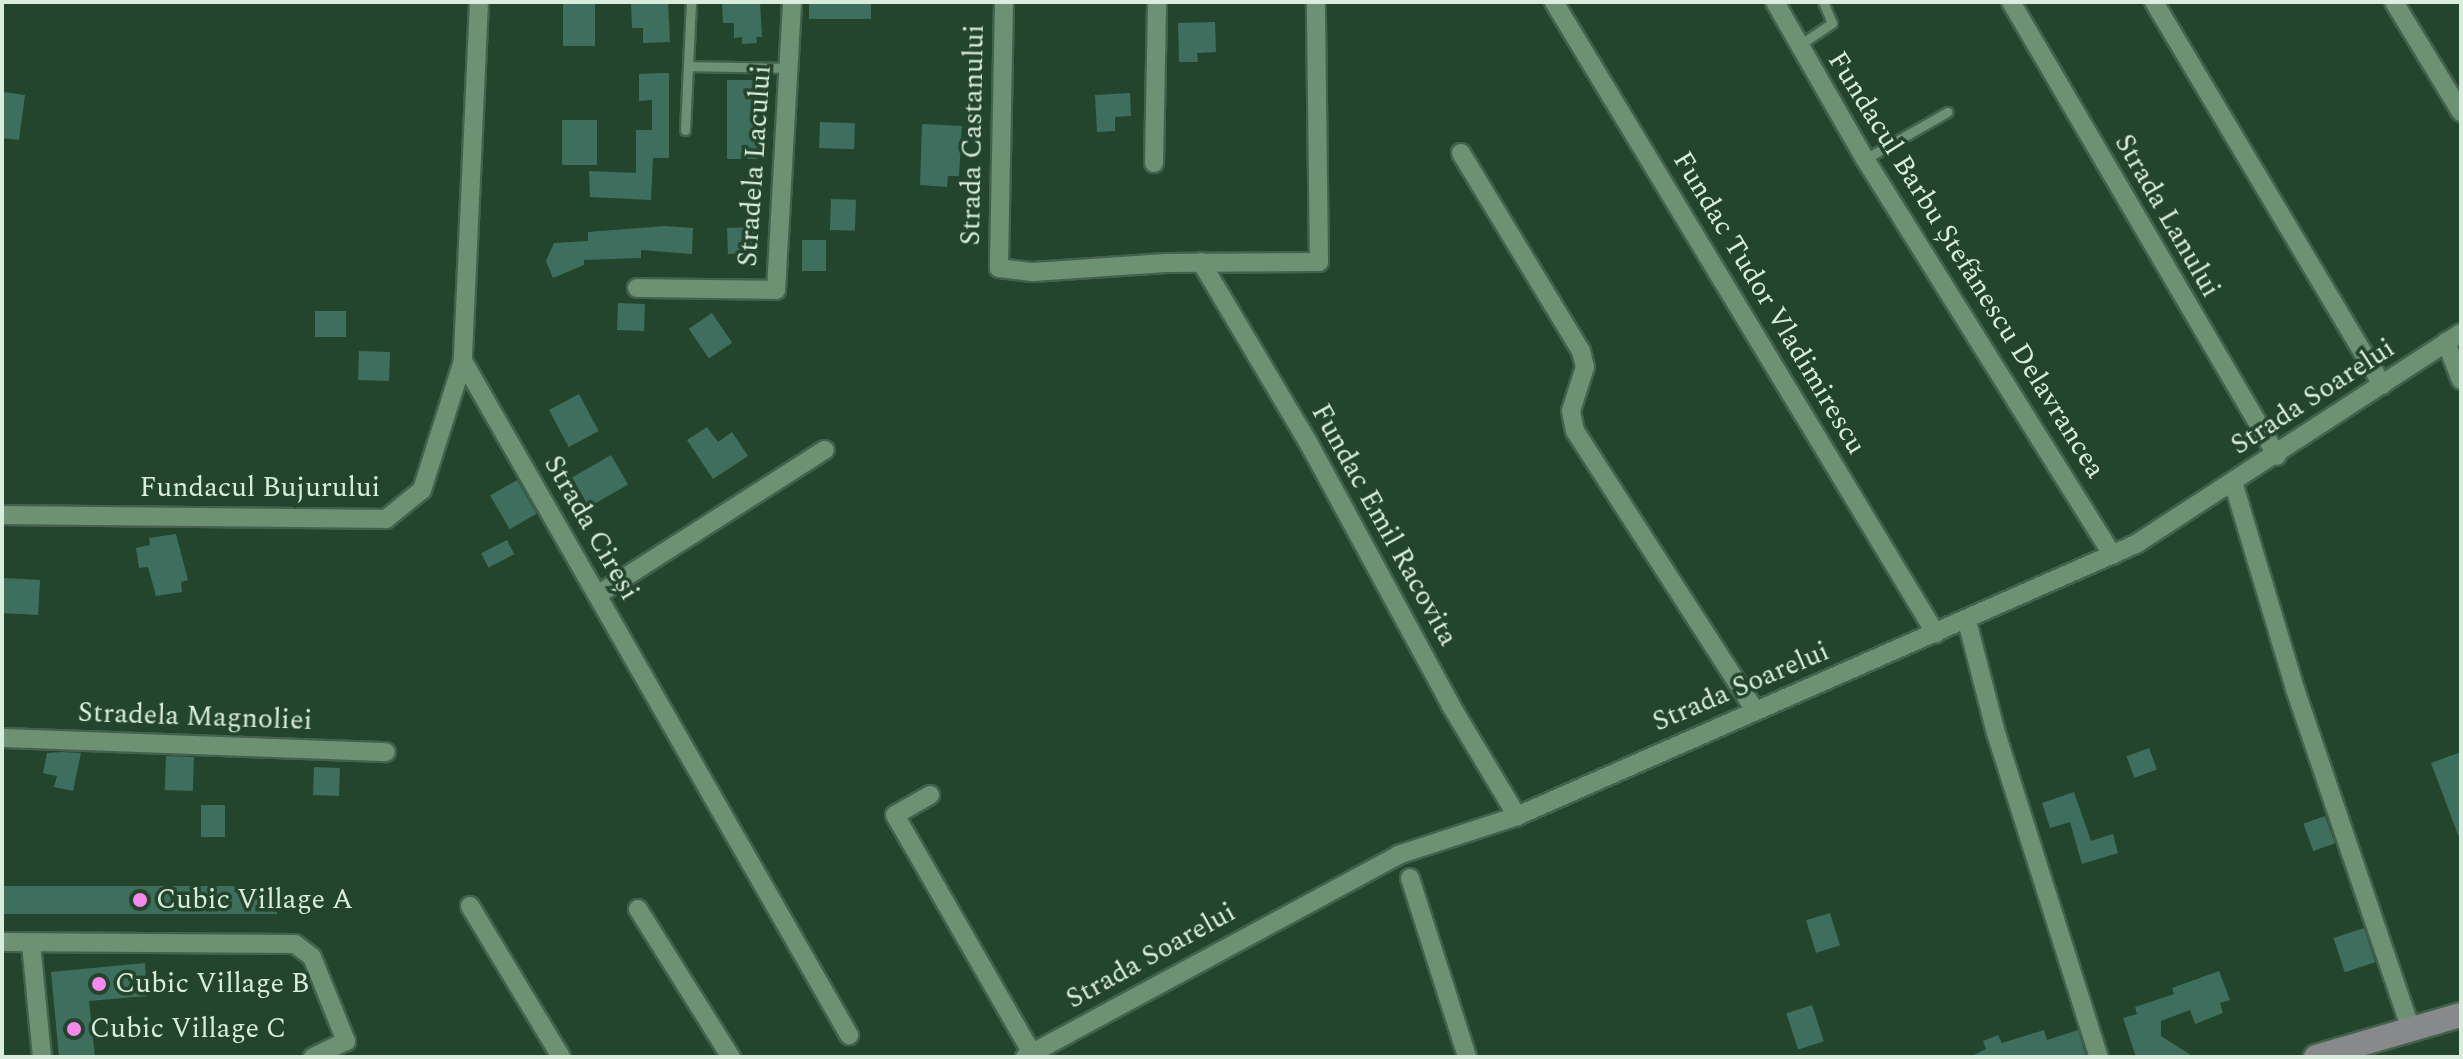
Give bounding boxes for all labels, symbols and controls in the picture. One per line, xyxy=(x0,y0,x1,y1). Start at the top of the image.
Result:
street label: Strada Castanului xyxy=(954,24,992,246)
street label: Fundacul Barbu Ștefănescu Delavrancea xyxy=(1820,45,2112,485)
street label: Stradela Lacului xyxy=(731,64,779,268)
street label: Strada Lanului xyxy=(2107,128,2227,304)
street label: Fundac Tudor Vladimirescu xyxy=(1665,145,1873,461)
street label: Strada Soarelui xyxy=(2225,332,2401,462)
street label: Fundac Emil Racovita xyxy=(1303,398,1465,652)
street label: Strada Cireși xyxy=(536,450,646,606)
street label: Fundacul Bujurului xyxy=(140,471,380,505)
street label: Strada Soarelui xyxy=(1648,635,1834,739)
street label: Stradela Magnoliei xyxy=(77,696,313,738)
place label: Cubic Village A xyxy=(156,883,353,917)
marker: Cubic Village A xyxy=(131,891,149,909)
street label: Strada Soarelui xyxy=(1060,896,1242,1016)
place label: Cubic Village B xyxy=(115,967,309,1001)
marker: Cubic Village B xyxy=(90,975,108,993)
place label: Cubic Village C xyxy=(90,1012,286,1046)
marker: Cubic Village C xyxy=(65,1020,83,1038)

